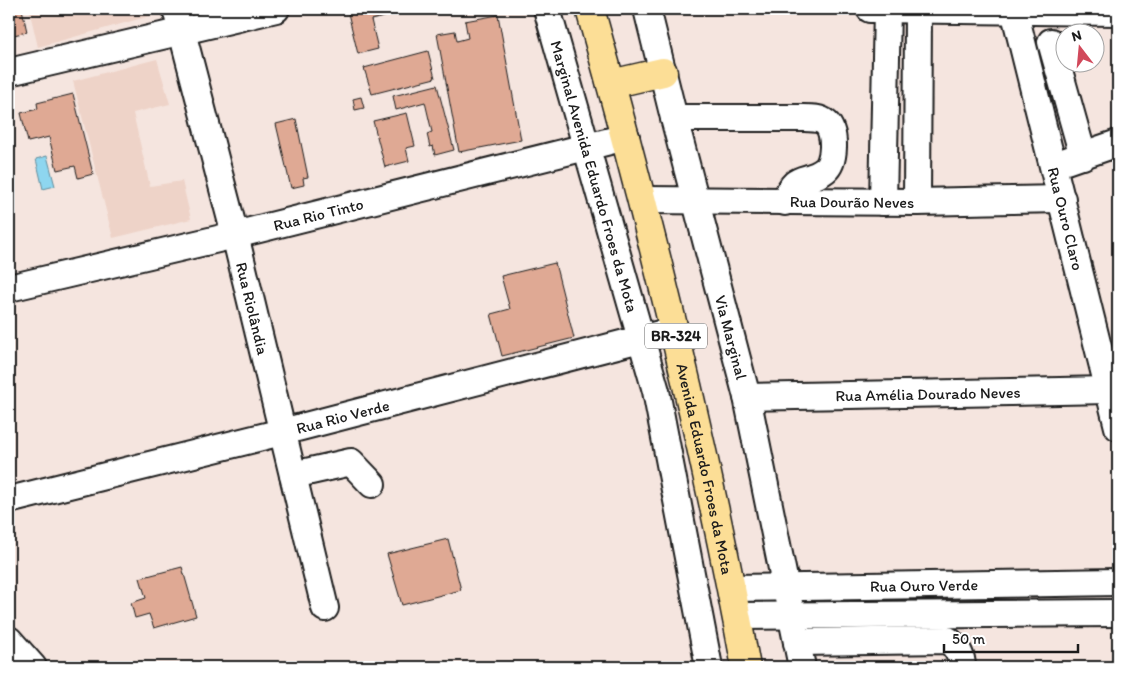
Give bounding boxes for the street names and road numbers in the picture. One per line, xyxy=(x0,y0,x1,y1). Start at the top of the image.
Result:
street label: Marginal Avenida Eduardo Froes da Mota xyxy=(546,38,642,315)
street label: Rua Ouro Claro xyxy=(1044,165,1088,272)
street label: Rua Dourão Neves xyxy=(790,192,914,212)
street label: Rua Rio Tinto xyxy=(271,194,365,235)
street label: Rua Riolândia xyxy=(232,260,273,357)
street label: Via Marginal xyxy=(711,293,751,382)
road number: BR-324 xyxy=(645,324,707,348)
street label: Avenida Eduardo Froes da Mota xyxy=(672,361,737,576)
street label: Rua Amélia Dourado Neves xyxy=(835,383,1021,405)
street label: Rua Rio Verde xyxy=(294,395,392,438)
street label: Rua Ouro Verde xyxy=(870,575,979,596)

